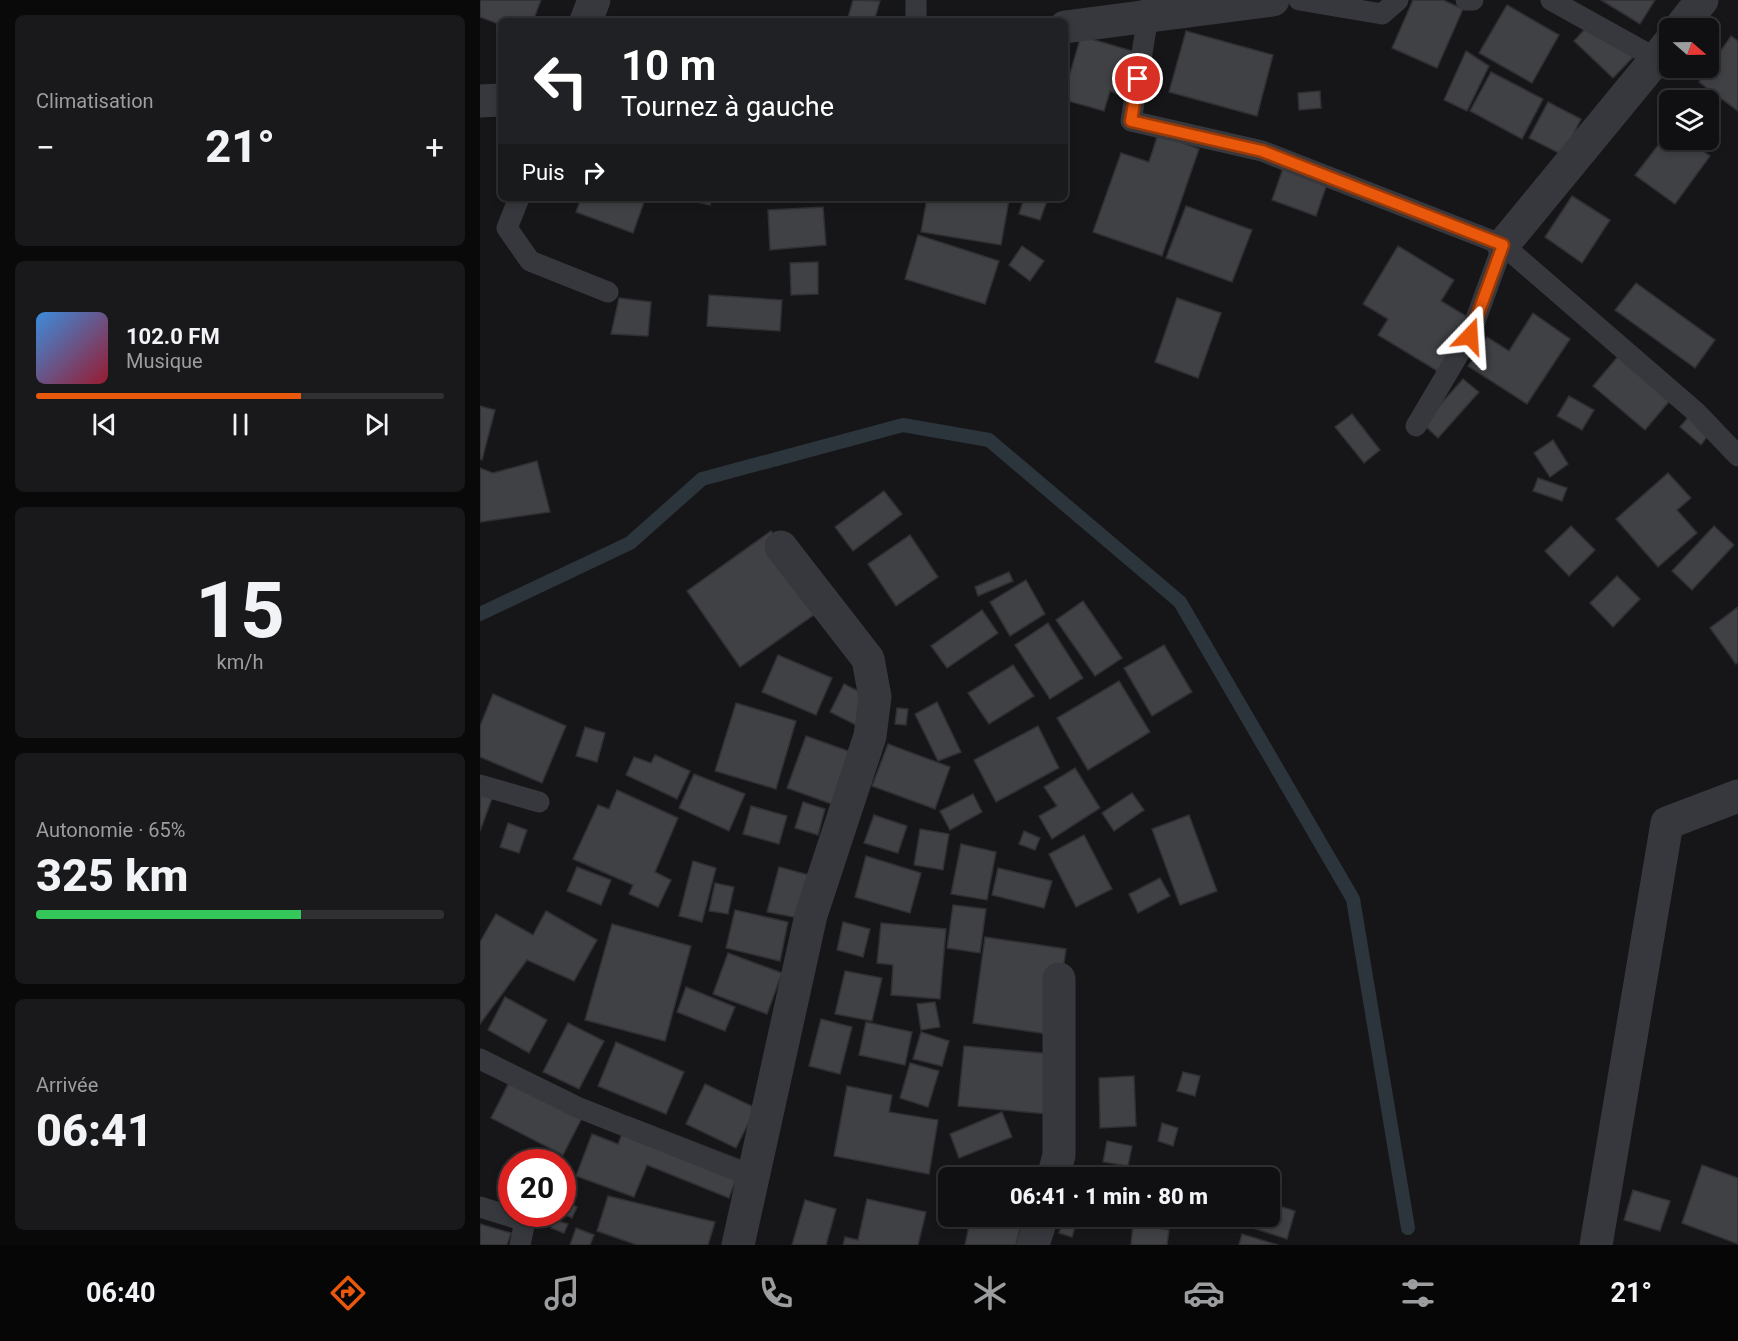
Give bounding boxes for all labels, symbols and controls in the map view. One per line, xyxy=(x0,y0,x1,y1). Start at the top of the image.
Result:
north arrow xyxy=(1659,18,1719,78)
map controls xyxy=(1659,18,1719,150)
text: 10 m xyxy=(621,41,716,90)
icon: left xyxy=(522,42,600,120)
pin xyxy=(1112,53,1163,104)
icon: arrive xyxy=(1121,62,1154,95)
text: Climatisation xyxy=(36,89,154,113)
button: layers xyxy=(1659,90,1719,150)
text: Tournez à gauche xyxy=(621,91,834,123)
text: 21° xyxy=(205,120,275,173)
text: − xyxy=(36,128,55,167)
text: + xyxy=(425,128,444,167)
icon: right xyxy=(577,156,610,189)
text: Puis xyxy=(522,160,565,185)
position arrow xyxy=(1438,304,1502,368)
text: 102.0 FM xyxy=(126,324,220,349)
text: Musique xyxy=(126,349,203,373)
icon: previous xyxy=(88,408,121,441)
icon: pause xyxy=(224,408,257,441)
icon: next xyxy=(360,408,393,441)
text: 15 xyxy=(195,565,285,656)
text: km/h xyxy=(217,650,263,674)
text: Autonomie · 65% xyxy=(36,818,185,842)
text: 325 km xyxy=(36,849,188,902)
text: Arrivée xyxy=(36,1073,98,1097)
text: 06:41 xyxy=(36,1104,153,1157)
speed limit sign: 20 xyxy=(498,1149,576,1227)
text: 06:41 · 1 min · 80 m xyxy=(1010,1184,1208,1209)
icon: directions xyxy=(327,1272,369,1314)
icon: music xyxy=(541,1272,583,1314)
icon: phone xyxy=(755,1272,797,1314)
icon: climate xyxy=(969,1272,1011,1314)
icon: car xyxy=(1183,1272,1225,1314)
icon: filters xyxy=(1397,1272,1439,1314)
text: 06:40 xyxy=(86,1277,156,1309)
text: 21° xyxy=(1611,1277,1652,1309)

